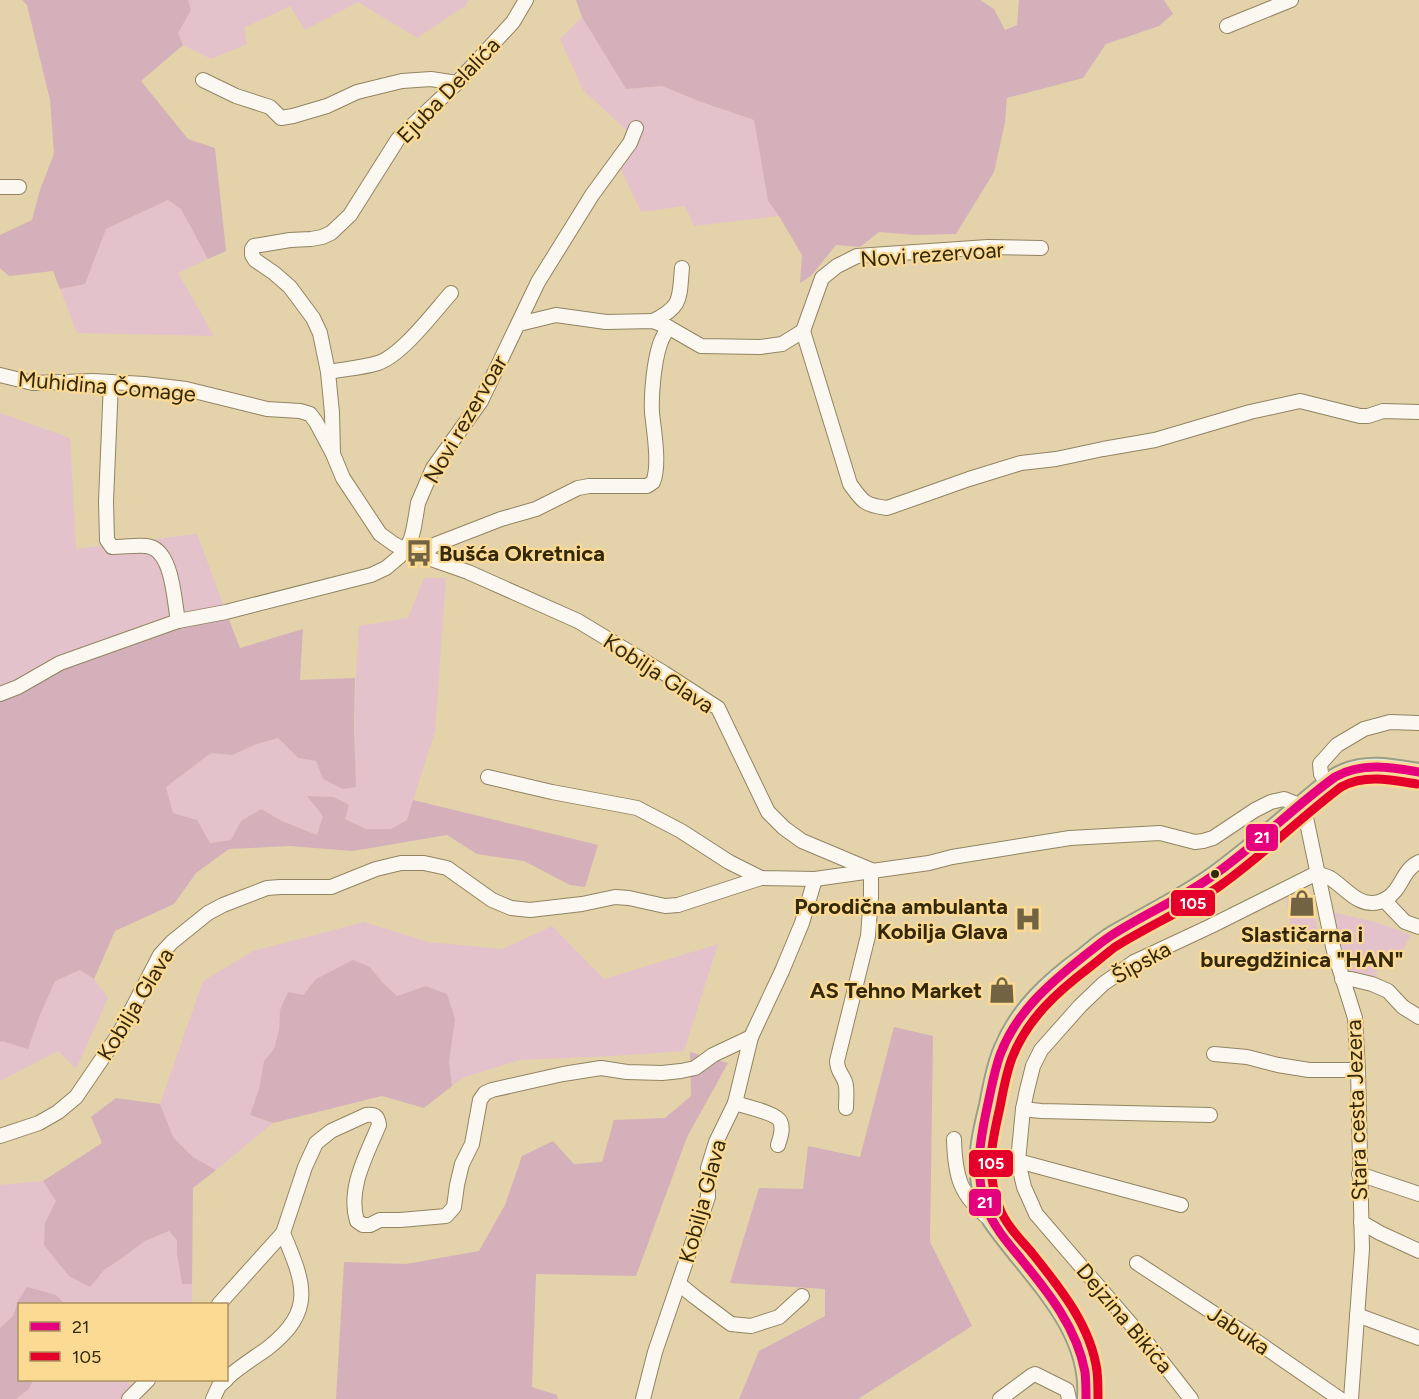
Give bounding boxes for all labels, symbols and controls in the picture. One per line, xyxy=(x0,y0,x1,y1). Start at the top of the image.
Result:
street label: Ejuba Delalića xyxy=(391,32,506,149)
street label: Novi rezervoar xyxy=(859,236,1005,273)
street label: Novi rezervoar xyxy=(418,350,513,488)
street label: Muhidina Čomage xyxy=(17,365,197,408)
bus stop icon: Bušća Okretnica xyxy=(404,538,434,568)
place label: Bušća Okretnica xyxy=(439,540,605,567)
street label: Kobilja Glava xyxy=(598,628,719,719)
line badge: 21 xyxy=(1245,823,1279,852)
text: 21 xyxy=(1254,828,1270,847)
unlabelled marker xyxy=(1209,868,1221,880)
shop icon: Slastičarna i buregdžinica "HAN" xyxy=(1287,888,1317,918)
line badge: 105 xyxy=(1170,889,1216,917)
place label: Porodična ambulanta Kobilja Glava xyxy=(794,893,1008,945)
text: 105 xyxy=(1180,894,1206,913)
hospital icon: Porodična ambulanta Kobilja Glava xyxy=(1013,904,1043,934)
place label: Slastičarna i buregdžinica "HAN" xyxy=(1200,921,1404,973)
street label: Šipska xyxy=(1107,935,1176,990)
street label: Kobilja Glava xyxy=(91,943,180,1065)
shop icon: AS Tehno Market xyxy=(987,975,1017,1005)
place label: AS Tehno Market xyxy=(810,977,982,1004)
street label: Stara cesta Jezera xyxy=(1340,1019,1373,1201)
street label: Kobilja Glava xyxy=(673,1137,732,1266)
line badge: 105 xyxy=(968,1149,1014,1178)
text: 105 xyxy=(978,1154,1004,1173)
line badge: 21 xyxy=(968,1188,1002,1217)
text: 21 xyxy=(977,1193,993,1212)
street label: Dejzina Bikića xyxy=(1071,1258,1178,1379)
street label: Jabuka xyxy=(1202,1300,1275,1361)
legend xyxy=(18,1303,228,1381)
text: 21 xyxy=(72,1316,90,1338)
text: 105 xyxy=(72,1346,101,1368)

